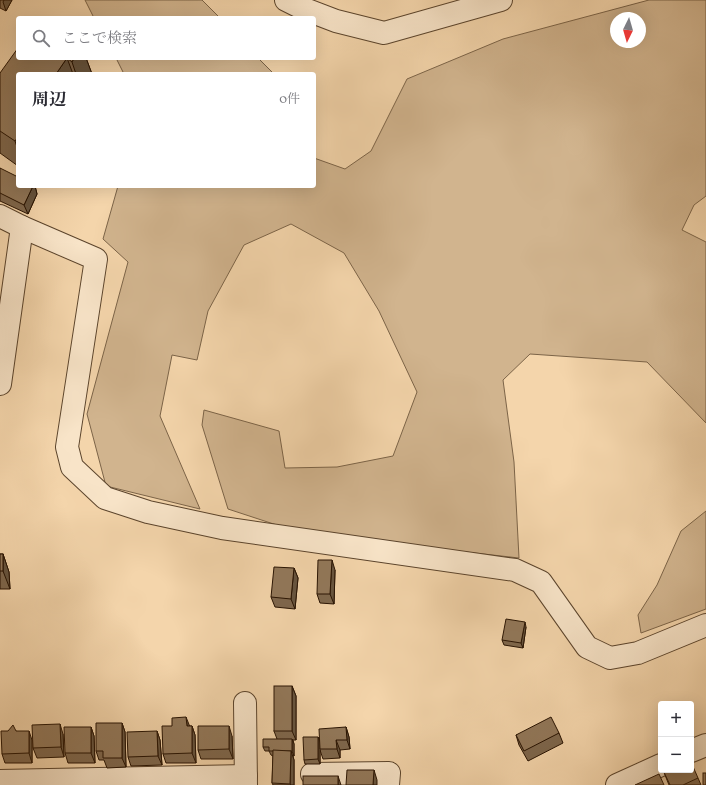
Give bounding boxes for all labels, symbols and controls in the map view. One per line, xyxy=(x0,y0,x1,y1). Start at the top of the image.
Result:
north arrow xyxy=(610,12,646,48)
search box xyxy=(16,16,316,60)
icon: search xyxy=(30,27,52,49)
text: ここで検索 xyxy=(62,29,137,50)
text: 周辺 xyxy=(32,89,66,112)
text: 0件 xyxy=(279,91,300,109)
map controls xyxy=(658,701,694,773)
button: + xyxy=(658,701,694,737)
button: − xyxy=(658,737,694,773)

